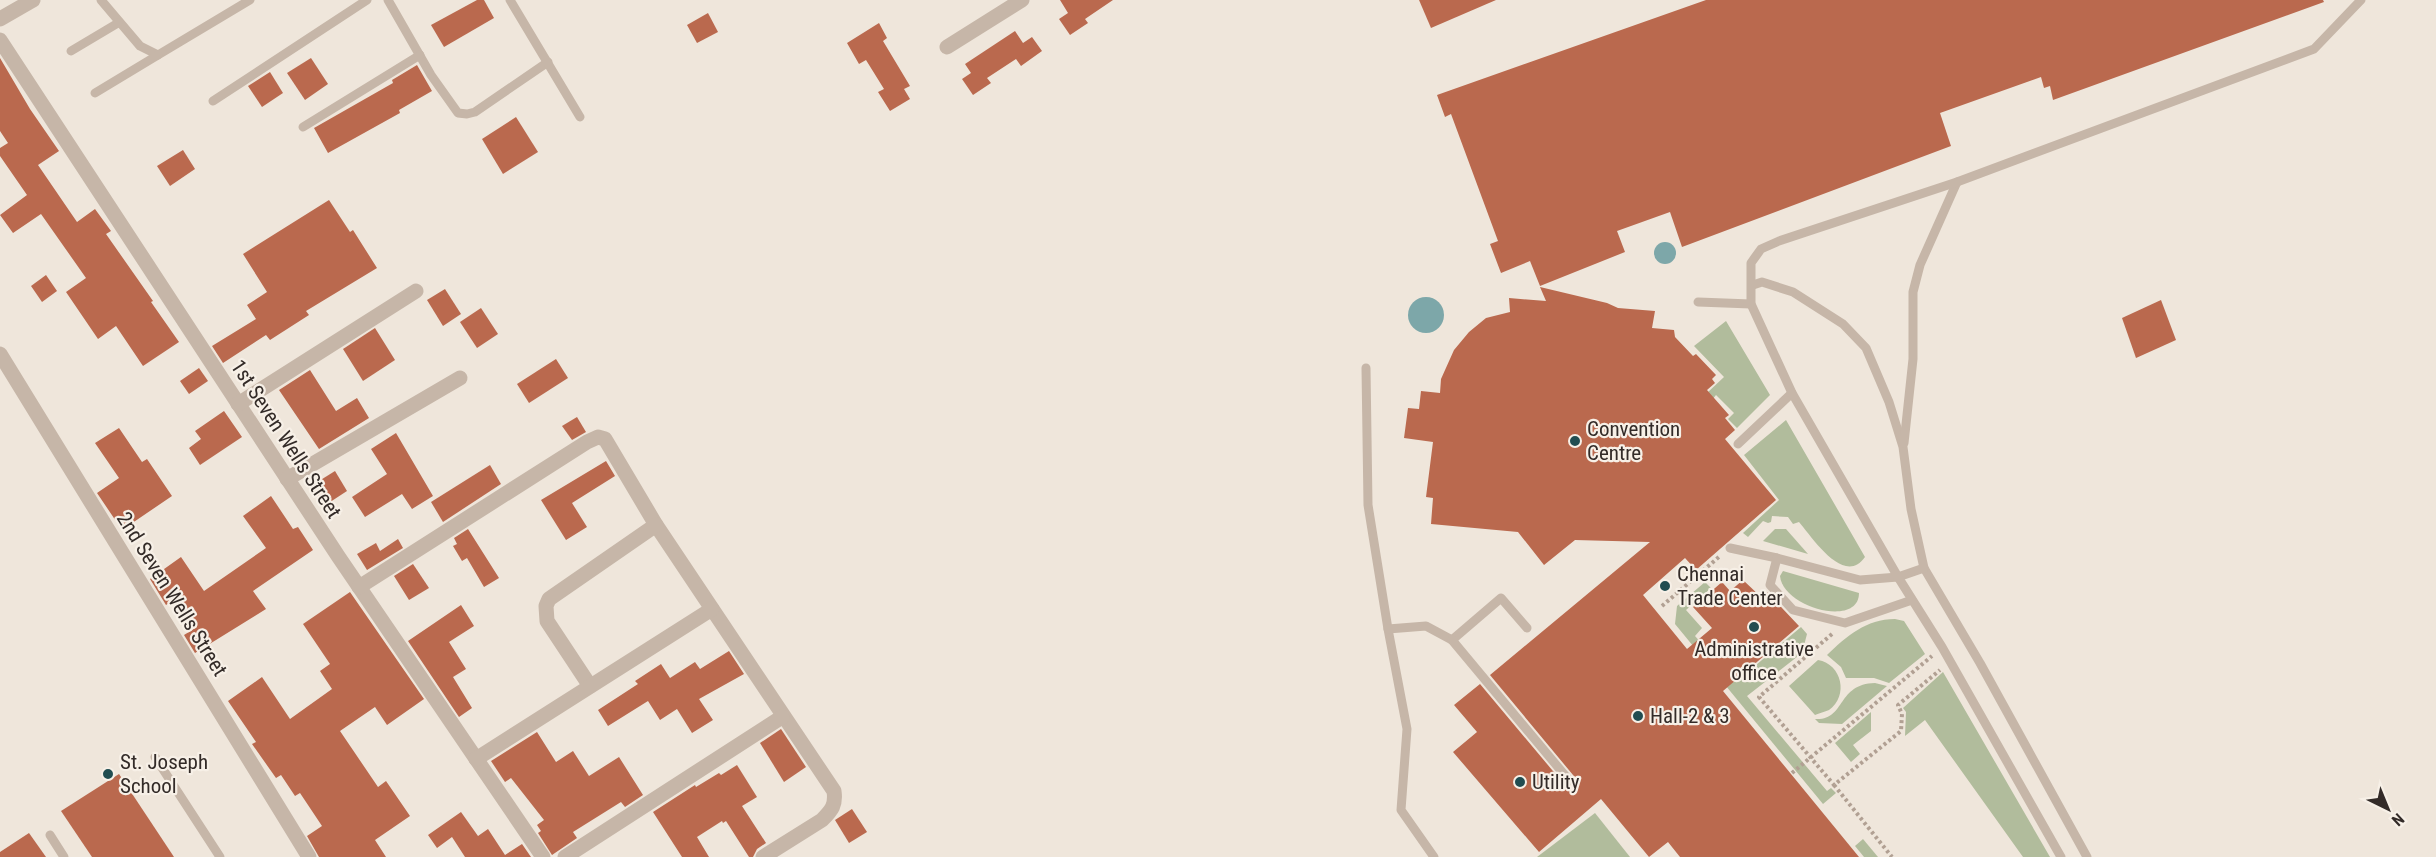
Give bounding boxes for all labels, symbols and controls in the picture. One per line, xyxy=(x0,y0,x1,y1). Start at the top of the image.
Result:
street label: 1st Seven Wells Street xyxy=(226,355,346,523)
place label: Convention Centre xyxy=(1587,417,1680,465)
marker: Convention Centre xyxy=(1568,434,1582,448)
street label: 2nd Seven Wells Street xyxy=(112,508,232,680)
place label: Chennai Trade Center xyxy=(1677,562,1783,610)
marker: Chennai Trade Center xyxy=(1658,579,1672,593)
marker: Administrative office xyxy=(1747,620,1761,634)
place label: Administrative office xyxy=(1694,637,1814,685)
place label: Hall-2 & 3 xyxy=(1650,704,1730,728)
marker: Hall-2 & 3 xyxy=(1631,709,1645,723)
place label: St. Joseph School xyxy=(120,750,208,798)
marker: St. Joseph School xyxy=(101,767,115,781)
place label: Utility xyxy=(1532,770,1580,794)
marker: Utility xyxy=(1513,775,1527,789)
north arrow xyxy=(2358,779,2418,839)
text: N xyxy=(2388,809,2408,830)

